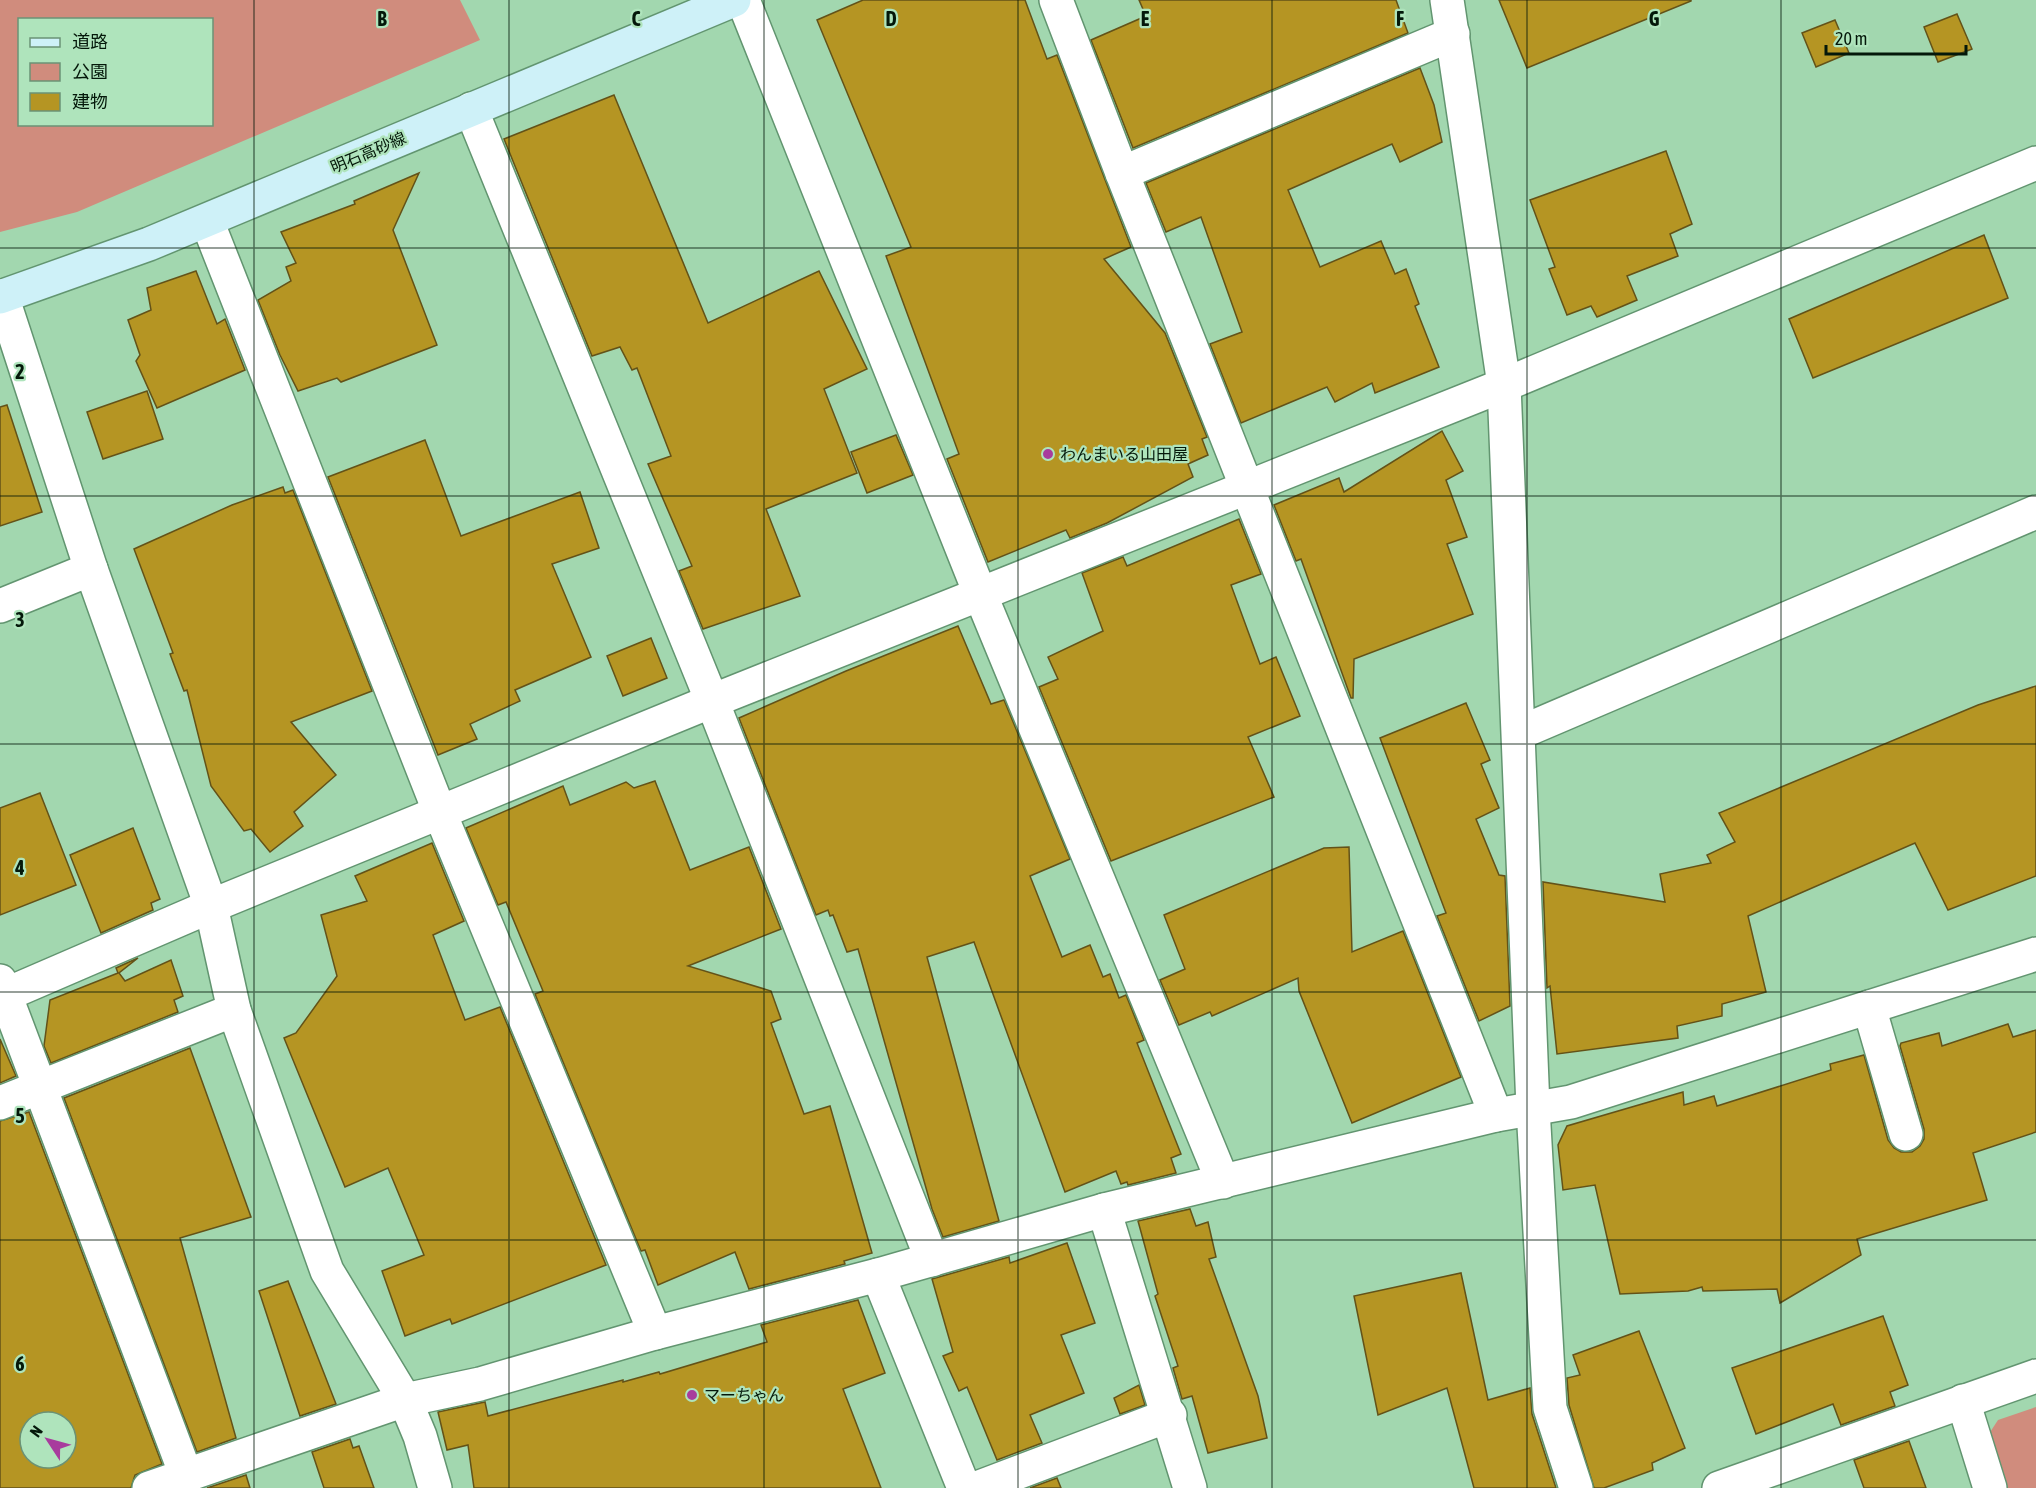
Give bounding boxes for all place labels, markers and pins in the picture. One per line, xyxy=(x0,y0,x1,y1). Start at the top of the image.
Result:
place label: わんまいる山田屋 xyxy=(1060,445,1188,463)
marker: わんまいる山田屋 xyxy=(1041,447,1055,461)
place label: マーちゃん xyxy=(704,1386,784,1404)
marker: マーちゃん xyxy=(685,1388,699,1402)

